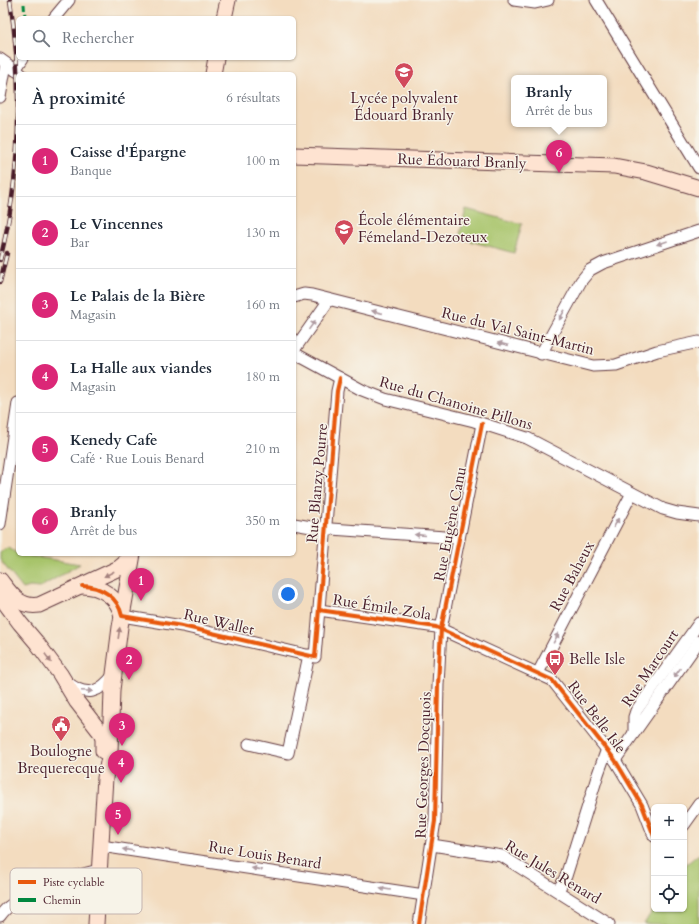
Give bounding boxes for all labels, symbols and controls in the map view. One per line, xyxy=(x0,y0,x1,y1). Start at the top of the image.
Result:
search box xyxy=(16,16,296,60)
icon: search xyxy=(30,27,52,49)
text: Rechercher xyxy=(62,28,134,48)
school or university icon: Lycée polyvalent Édouard Branly xyxy=(393,61,415,89)
popup xyxy=(511,75,607,127)
text: Branly xyxy=(525,82,572,102)
text: À proximité xyxy=(32,87,126,110)
place label: Lycée polyvalent Édouard Branly xyxy=(350,88,458,125)
text: 6 résultats xyxy=(226,89,280,107)
text: Arrêt de bus xyxy=(525,102,593,120)
pin: 6 xyxy=(546,140,572,173)
text: Caisse d'Épargne xyxy=(70,142,186,162)
street label: Rue Édouard Branly xyxy=(397,149,527,173)
text: 1 xyxy=(42,152,48,170)
text: 100 m xyxy=(246,152,280,170)
text: Banque xyxy=(70,162,112,180)
place label: École élémentaire Fémeland-Dezoteux xyxy=(358,210,488,247)
text: Le Vincennes xyxy=(70,214,163,234)
school or university icon: École élémentaire Fémeland-Dezoteux xyxy=(333,218,355,246)
text: 2 xyxy=(42,224,48,242)
text: 130 m xyxy=(246,224,280,242)
text: Bar xyxy=(70,234,89,252)
one-way arrow xyxy=(656,240,668,246)
text: Le Palais de la Bière xyxy=(70,286,205,306)
text: 3 xyxy=(42,296,48,314)
text: 160 m xyxy=(246,296,280,314)
street label: Rue du Val Saint-Martin xyxy=(440,302,597,360)
text: Magasin xyxy=(70,306,116,324)
one-way arrow xyxy=(371,308,383,314)
one-way arrow xyxy=(559,309,566,321)
one-way arrow xyxy=(308,319,316,330)
one-way arrow xyxy=(497,341,509,347)
text: La Halle aux viandes xyxy=(70,358,212,378)
text: 4 xyxy=(42,368,48,386)
text: 180 m xyxy=(246,368,280,386)
street label: Rue du Chanoine Pillons xyxy=(377,372,535,434)
text: Magasin xyxy=(70,378,116,396)
street label: Rue Blanzy Pourre xyxy=(302,422,332,544)
text: Kenedy Cafe xyxy=(70,430,157,450)
text: 5 xyxy=(42,440,48,458)
text: 210 m xyxy=(246,440,280,458)
text: Café · Rue Louis Benard xyxy=(70,450,204,468)
street label: Rue Eugène Canu xyxy=(429,465,471,583)
text: Branly xyxy=(70,502,117,522)
text: 6 xyxy=(42,512,48,530)
text: 350 m xyxy=(246,512,280,530)
one-way arrow xyxy=(613,517,620,529)
text: Arrêt de bus xyxy=(70,522,137,540)
one-way arrow xyxy=(414,532,426,539)
street label: Rue Baheux xyxy=(545,537,599,615)
pin: 1 xyxy=(128,568,154,601)
one-way arrow xyxy=(103,570,115,577)
your location xyxy=(278,584,298,604)
street label: Rue Émile Zola xyxy=(331,589,433,625)
street label: Rue Wallet xyxy=(182,604,256,640)
street label: Rue Marcourt xyxy=(617,625,683,710)
one-way arrow xyxy=(116,627,122,639)
one-way arrow xyxy=(553,632,559,644)
pin: 2 xyxy=(116,647,142,680)
bus stop icon: Belle Isle xyxy=(544,648,566,676)
place label: Belle Isle xyxy=(569,649,625,669)
one-way arrow xyxy=(44,653,53,664)
one-way arrow xyxy=(673,667,681,678)
street label: Rue Belle Isle xyxy=(563,677,631,757)
one-way arrow xyxy=(81,687,93,694)
street label: Rue Georges Docquois xyxy=(410,691,436,839)
pin: 3 xyxy=(109,713,135,746)
public building icon: Boulogne Brequerecque xyxy=(50,714,72,742)
place label: Boulogne Brequerecque xyxy=(17,741,105,778)
pin: 4 xyxy=(108,750,134,783)
pin: 5 xyxy=(105,802,131,835)
map controls xyxy=(651,804,687,912)
button: + xyxy=(651,804,687,840)
street label: Rue Louis Benard xyxy=(207,836,323,874)
street label: Rue Jules Renard xyxy=(502,836,604,908)
button: − xyxy=(651,840,687,876)
one-way arrow xyxy=(122,847,134,853)
one-way arrow xyxy=(251,866,263,872)
legend xyxy=(10,868,142,914)
text: Piste cyclable xyxy=(43,875,105,890)
button: locate xyxy=(651,876,687,912)
one-way arrow xyxy=(379,886,391,892)
text: Chemin xyxy=(43,893,82,908)

